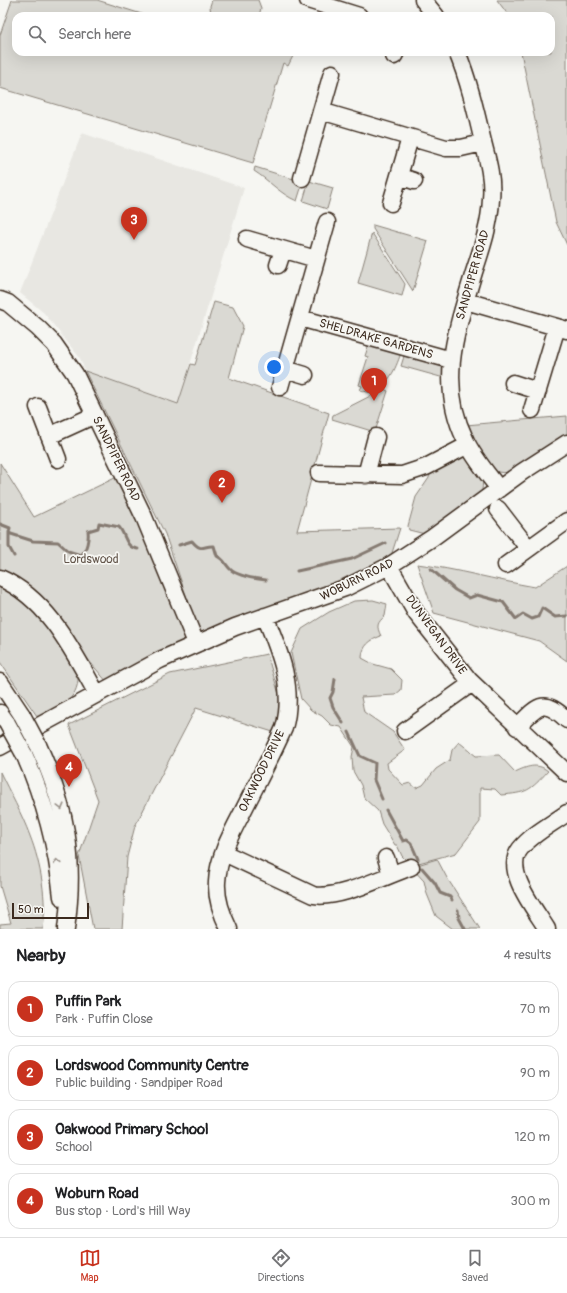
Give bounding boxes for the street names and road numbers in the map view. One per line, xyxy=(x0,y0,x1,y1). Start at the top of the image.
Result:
street label: SANDPIPER ROAD xyxy=(453,228,493,322)
street label: SHELDRAKE GARDENS xyxy=(317,316,435,362)
street label: SANDPIPER ROAD xyxy=(89,414,143,504)
street label: WOBURN ROAD xyxy=(318,555,397,604)
street label: DUNVEGAN DRIVE xyxy=(402,592,470,678)
street label: OAKWOOD DRIVE xyxy=(236,727,288,815)

